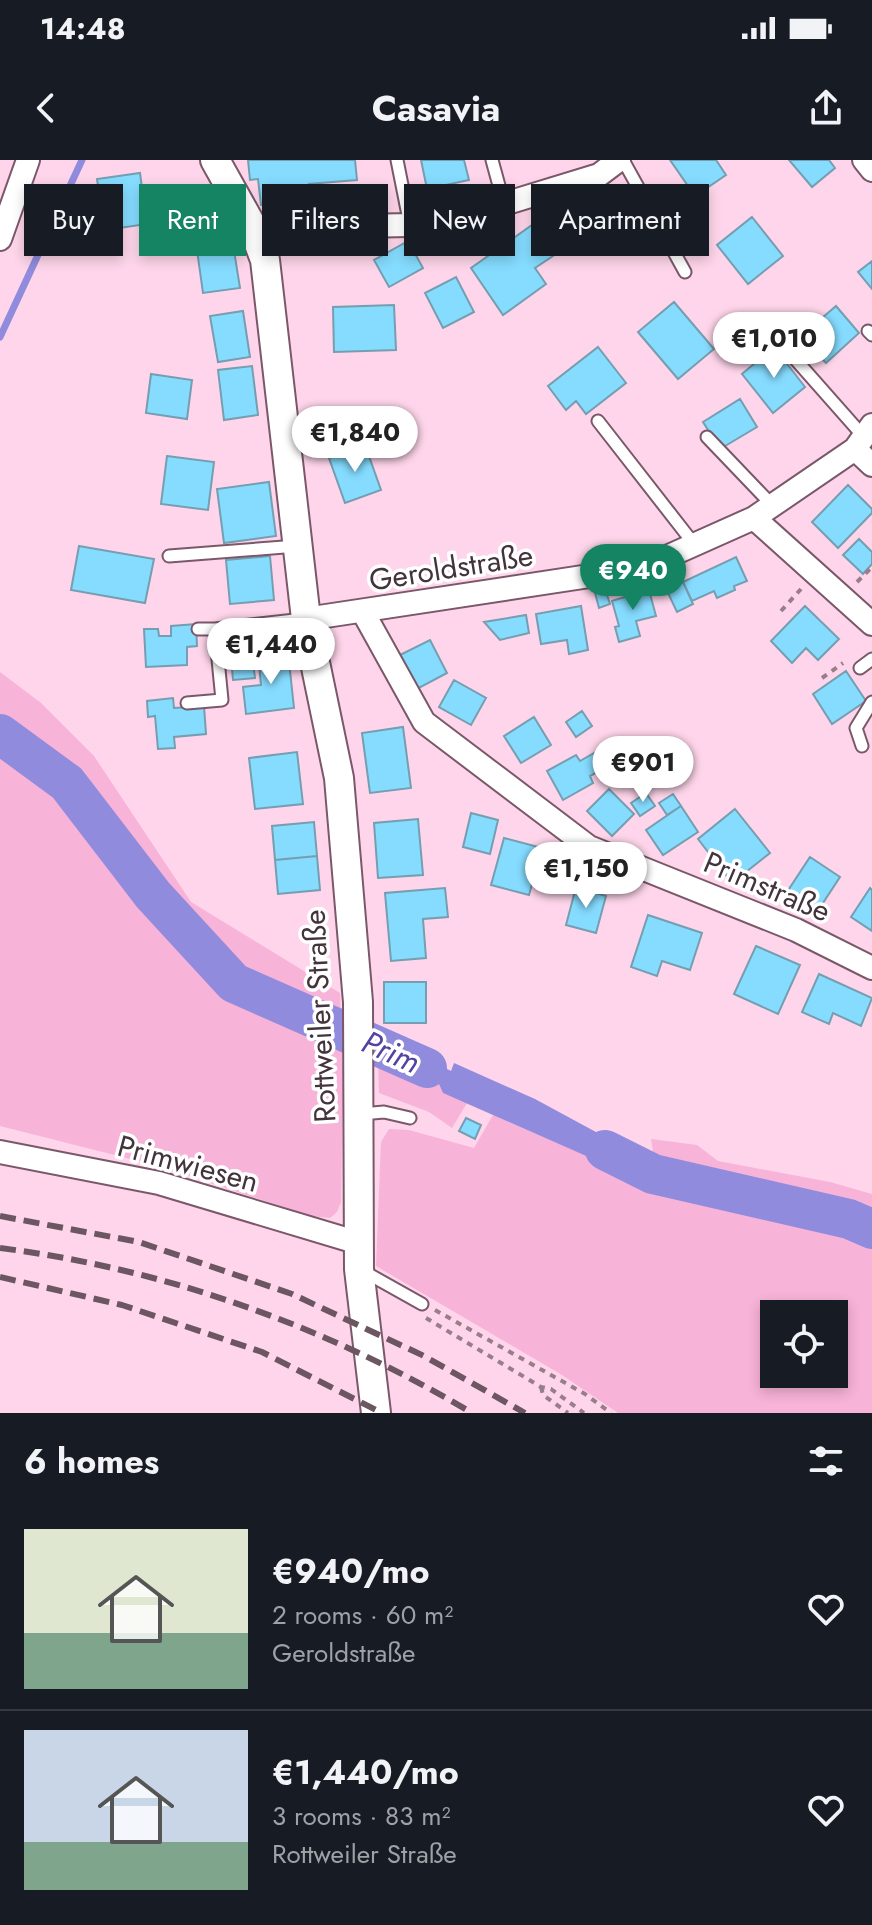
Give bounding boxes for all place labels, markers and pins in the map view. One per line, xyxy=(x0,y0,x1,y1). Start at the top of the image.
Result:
pin: €1,010 xyxy=(709,312,839,380)
pin: €1,840 xyxy=(290,406,420,474)
pin: €940 xyxy=(586,544,680,612)
pin: €1,440 xyxy=(206,618,336,686)
pin: €901 xyxy=(596,736,690,804)
pin: €1,150 xyxy=(521,842,651,910)

